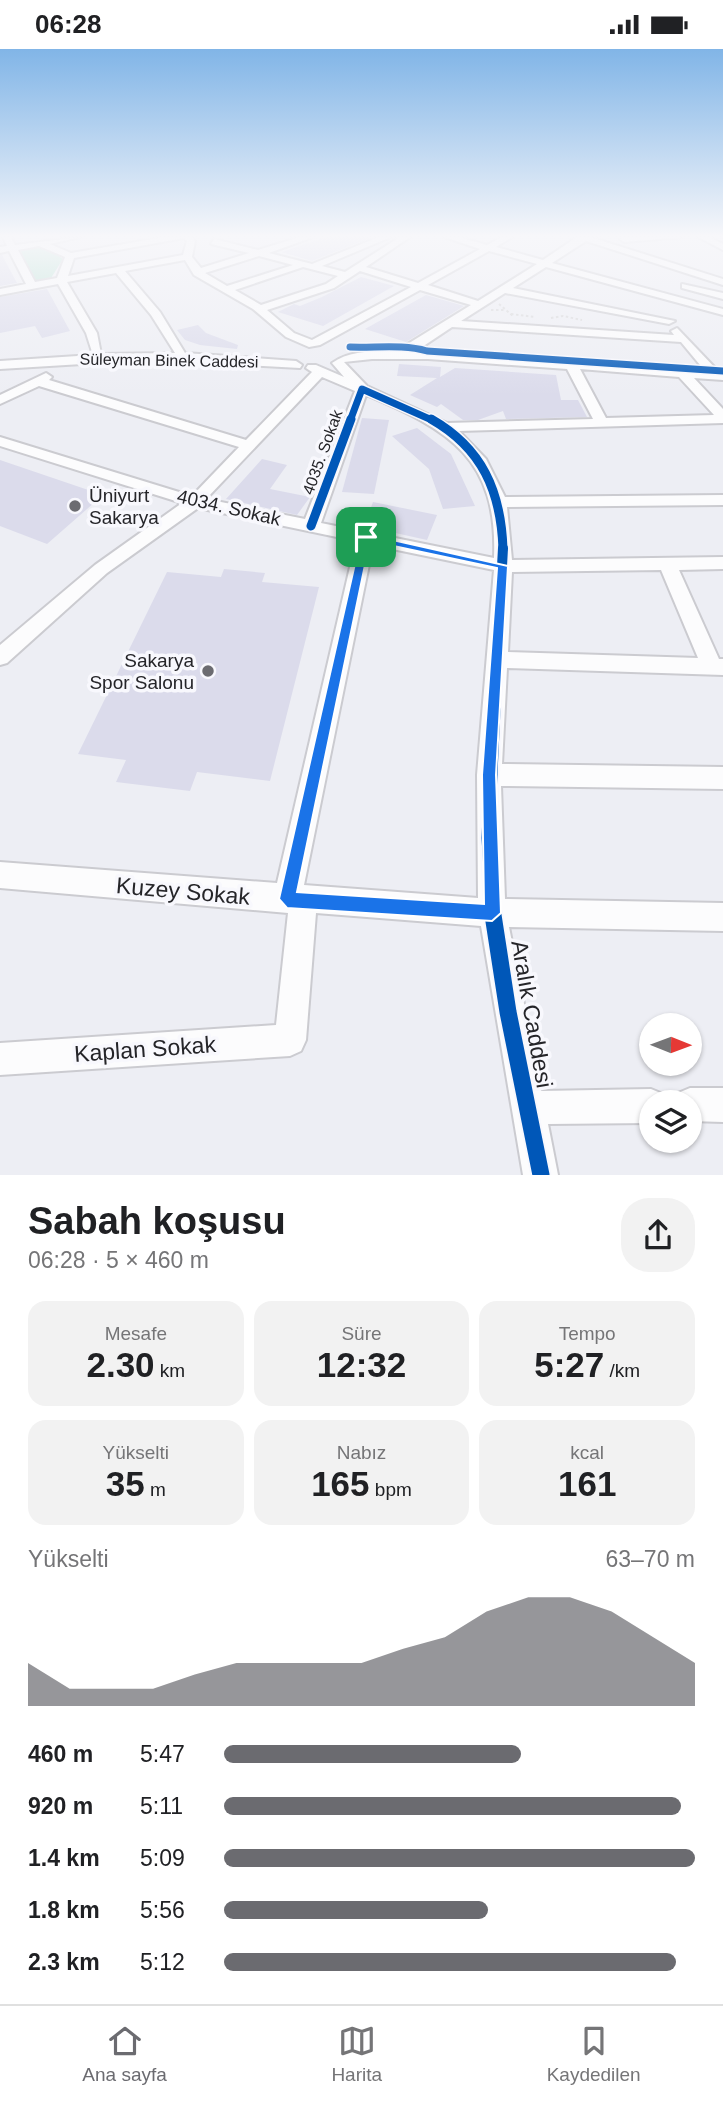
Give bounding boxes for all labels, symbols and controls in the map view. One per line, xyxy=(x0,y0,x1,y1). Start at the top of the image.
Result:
text: 06:28 xyxy=(35,9,102,39)
street label: Süleyman Binek Caddesi xyxy=(79,350,259,371)
street label: 4035. Sokak xyxy=(299,407,346,497)
place label: Üniyurt Sakarya xyxy=(89,485,159,528)
street label: 4034. Sokak xyxy=(175,485,283,530)
marker: Üniyurt Sakarya xyxy=(67,498,83,514)
pin xyxy=(336,507,396,567)
icon: arrive xyxy=(347,518,385,556)
place label: Sakarya Spor Salonu xyxy=(89,650,194,693)
marker: Sakarya Spor Salonu xyxy=(200,663,216,679)
street label: Kuzey Sokak xyxy=(115,872,251,910)
street label: Aralık Caddesi xyxy=(506,938,558,1090)
north arrow xyxy=(639,1013,702,1076)
map controls xyxy=(639,1013,702,1153)
street label: Kaplan Sokak xyxy=(73,1031,217,1067)
button: layers xyxy=(639,1090,702,1153)
button: share xyxy=(621,1198,695,1272)
text: Sabah koşusu xyxy=(28,1200,286,1242)
text: 06:28 · 5 × 460 m xyxy=(28,1247,209,1273)
text: Mesafe xyxy=(105,1323,167,1344)
text: Süre xyxy=(341,1323,382,1344)
text: Tempo xyxy=(559,1323,616,1344)
text: 2.30 xyxy=(86,1345,155,1384)
text: 12:32 xyxy=(317,1345,406,1384)
text: 5:27 xyxy=(534,1345,604,1384)
text: km xyxy=(155,1360,185,1381)
text: /km xyxy=(604,1360,640,1381)
text: Yükselti xyxy=(103,1442,169,1463)
text: Nabız xyxy=(337,1442,386,1463)
text: kcal xyxy=(570,1442,604,1463)
text: 35 xyxy=(106,1464,145,1503)
text: 165 xyxy=(311,1464,370,1503)
text: 161 xyxy=(558,1464,616,1503)
text: m xyxy=(145,1479,166,1500)
text: bpm xyxy=(370,1479,412,1500)
text: Yükselti xyxy=(28,1546,109,1572)
text: 63–70 m xyxy=(605,1546,695,1572)
text: 460 m xyxy=(28,1741,93,1767)
text: 5:47 xyxy=(140,1741,185,1767)
text: 920 m xyxy=(28,1793,93,1819)
text: 5:11 xyxy=(140,1793,183,1819)
text: 1.4 km xyxy=(28,1845,100,1871)
text: 5:09 xyxy=(140,1845,185,1871)
text: 1.8 km xyxy=(28,1897,100,1923)
text: 5:56 xyxy=(140,1897,185,1923)
text: 2.3 km xyxy=(28,1949,100,1975)
text: 5:12 xyxy=(140,1949,185,1975)
tab: Ana sayfa xyxy=(82,2022,167,2086)
tab: Harita xyxy=(331,2022,382,2086)
tab: Kaydedilen xyxy=(547,2022,641,2086)

